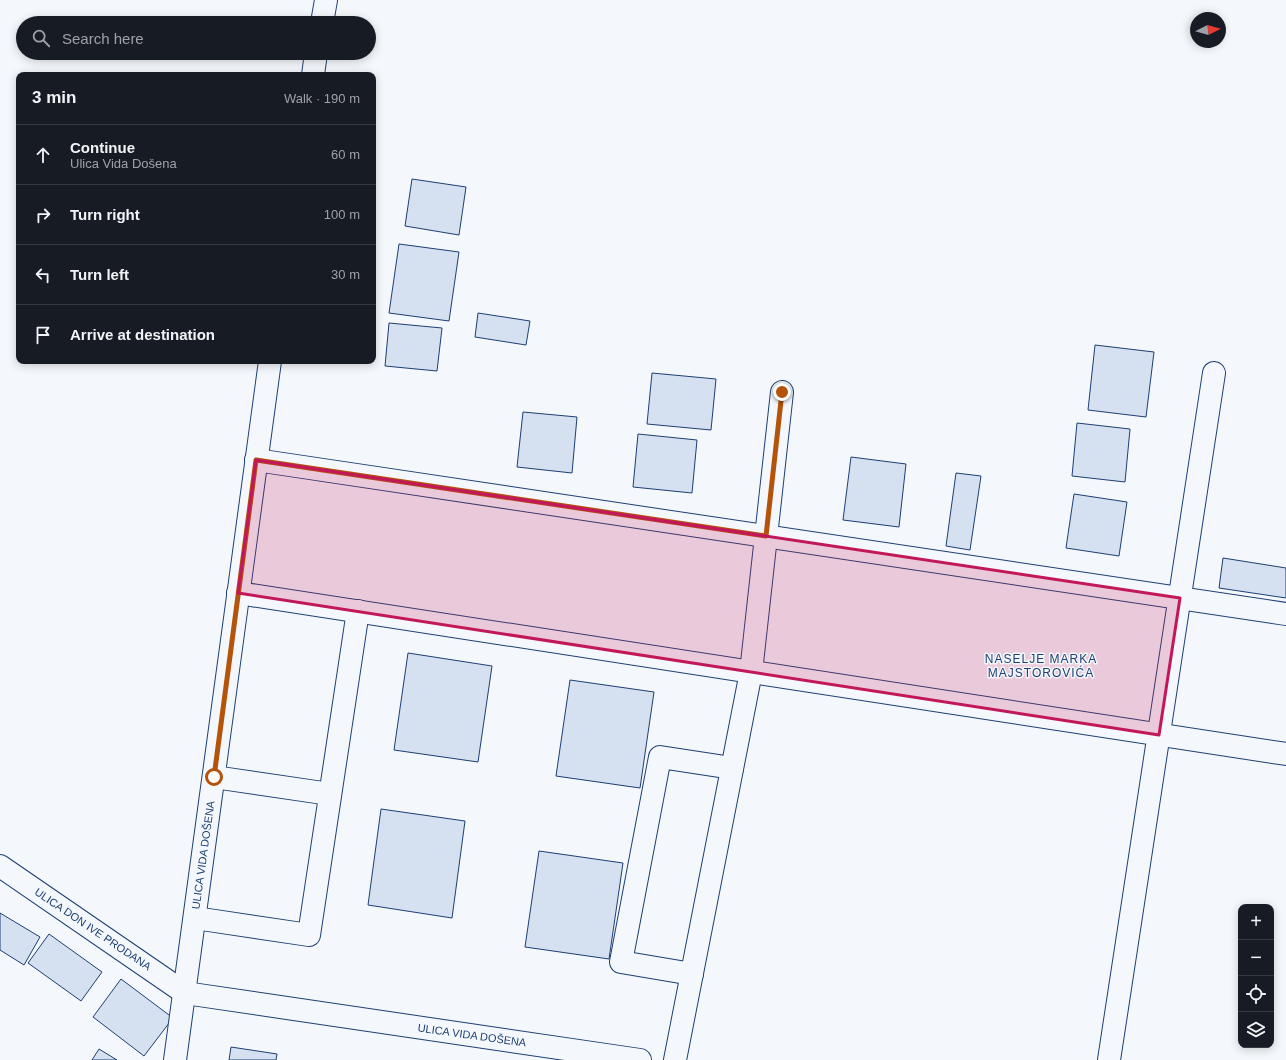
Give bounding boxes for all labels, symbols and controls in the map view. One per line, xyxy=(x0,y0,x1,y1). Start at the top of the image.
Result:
north arrow xyxy=(1190,12,1226,48)
search box xyxy=(16,16,376,60)
icon: search xyxy=(30,27,52,49)
text: Search here xyxy=(62,30,144,47)
text: 3 min xyxy=(32,88,76,107)
text: Walk · 190 m xyxy=(284,91,360,106)
text: Continue xyxy=(70,139,135,156)
icon: ahead xyxy=(32,144,54,166)
text: 60 m xyxy=(331,147,360,162)
text: Ulica Vida Došena xyxy=(70,156,177,171)
icon: right xyxy=(32,204,54,226)
text: Turn right xyxy=(70,206,140,223)
text: 100 m xyxy=(324,207,360,222)
icon: left xyxy=(32,264,54,286)
text: Turn left xyxy=(70,266,129,283)
text: 30 m xyxy=(331,267,360,282)
icon: arrive xyxy=(32,324,54,346)
text: Arrive at destination xyxy=(70,326,215,343)
route end xyxy=(773,383,791,401)
district label: NASELJE MARKA MAJSTOROVIĆA xyxy=(985,652,1097,680)
route start xyxy=(205,768,223,786)
street label: ULICA VIDA DOŠENA xyxy=(189,799,217,910)
street label: ULICA DON IVE PRODANA xyxy=(33,886,154,973)
map controls xyxy=(1238,904,1274,1048)
button: + xyxy=(1238,904,1274,940)
button: − xyxy=(1238,940,1274,976)
button: locate xyxy=(1238,976,1274,1012)
button: layers xyxy=(1238,1012,1274,1048)
street label: ULICA VIDA DOŠENA xyxy=(417,1021,528,1049)

